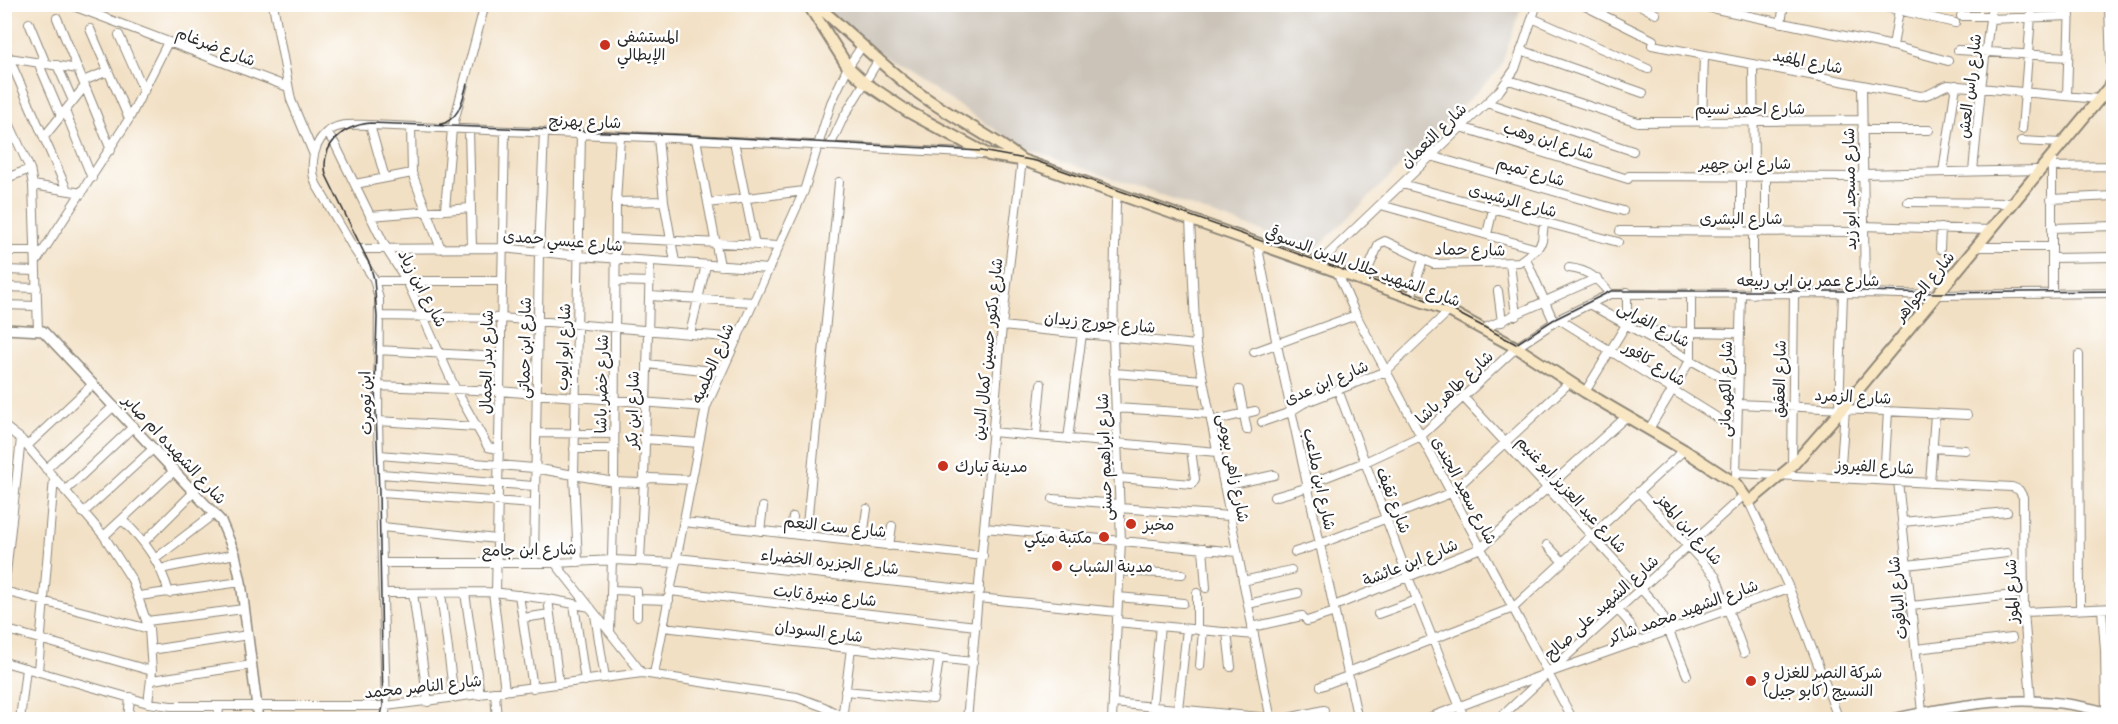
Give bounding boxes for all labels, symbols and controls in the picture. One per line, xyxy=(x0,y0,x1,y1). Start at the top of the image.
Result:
street label: شارع ضرغام xyxy=(173,21,259,73)
place label: المستشفى الإيطالي xyxy=(617,25,679,69)
street label: شارع راس العش xyxy=(1952,32,1987,140)
marker: المستشفى الإيطالي xyxy=(598,38,612,52)
street label: شارع المفيد xyxy=(1771,43,1845,80)
street label: شارع احمد نسيم xyxy=(1695,97,1805,121)
street label: شارع النعمان xyxy=(1395,98,1472,173)
street label: شارع بهرنج xyxy=(548,109,622,134)
street label: شارع ابن وهب xyxy=(1501,116,1597,165)
street label: شارع مسجد ابو زيد xyxy=(1837,128,1862,250)
street label: شارع تميم xyxy=(1494,151,1568,193)
street label: شارع ابن جهير xyxy=(1697,152,1791,175)
street label: شارع الرشيدى xyxy=(1466,178,1560,223)
street label: شارع البشرى xyxy=(1699,207,1783,230)
street label: شارع الشهيد جلال الدين الدسوقي xyxy=(1262,220,1464,313)
street label: شارع عيسي حمدى xyxy=(502,224,624,260)
street label: شارع حماد xyxy=(1434,237,1506,262)
street label: شارع ابن زياد xyxy=(392,245,453,331)
street label: شارع الجواهر xyxy=(1888,246,1960,328)
street label: شارع دكتور حسين كمال الدين xyxy=(966,257,1009,442)
street label: شارع عمر بن ابى ربيعه xyxy=(1737,269,1879,292)
street label: شارع الفرابى xyxy=(1613,296,1694,353)
street label: شارع ابن حماتى xyxy=(512,297,537,399)
street label: شارع ابو ايوب xyxy=(550,303,577,391)
street label: شارع جورج زيدان xyxy=(1043,306,1157,339)
street label: شارع بدر الجمال xyxy=(474,310,499,414)
street label: شارع الحلميه xyxy=(685,319,740,407)
street label: شارع خضر باشا xyxy=(589,334,614,434)
street label: شارع كافور xyxy=(1617,334,1690,392)
street label: شارع العقيق xyxy=(1767,340,1792,418)
street label: شارع الكهرمانى xyxy=(1713,341,1738,437)
street label: شارع طاهر باشا xyxy=(1410,345,1499,430)
street label: شارع ابن عدى xyxy=(1280,354,1372,411)
street label: ابن تومرت xyxy=(353,371,377,435)
street label: شارع ابن بكر xyxy=(620,371,645,451)
street label: شارع الزمرد xyxy=(1814,383,1892,410)
street label: شارع الشهيده ام صابر xyxy=(115,388,232,510)
street label: شارع ابراهيم حسنى xyxy=(1091,393,1119,521)
street label: شارع زاهى بيومى xyxy=(1212,412,1255,524)
street label: شارع ابن ملاعب xyxy=(1297,426,1342,532)
street label: شارع عبد العزيز ابو غنيم xyxy=(1510,431,1632,559)
street label: شارع سعيد الجندى xyxy=(1426,432,1503,549)
street label: شارع الفيروز xyxy=(1833,453,1915,480)
place label: مدينة تبارك xyxy=(955,455,1028,477)
marker: مدينة تبارك xyxy=(936,459,950,473)
street label: شارع ثقيف xyxy=(1370,464,1417,537)
street label: شارع ابن المعز xyxy=(1650,487,1728,570)
street label: شارع ست النعم xyxy=(782,510,888,544)
place label: مخبز xyxy=(1141,513,1174,535)
marker: مخبز xyxy=(1124,517,1138,531)
place label: مكتبة ميكي xyxy=(1024,526,1092,552)
marker: مكتبة ميكي xyxy=(1097,530,1111,544)
street label: شارع ابن عائشة xyxy=(1359,533,1461,592)
street label: شارع ابن جامع xyxy=(481,537,577,562)
street label: شارع الجزيره الخضراء xyxy=(760,543,900,580)
street label: شارع الشهيد على صالح xyxy=(1539,550,1664,665)
place label: مدينة الشباب xyxy=(1069,555,1153,577)
street label: شارع الياقوت xyxy=(1882,555,1913,641)
street label: شارع الموز xyxy=(1999,558,2024,626)
marker: مدينة الشباب xyxy=(1050,559,1064,573)
street label: شارع الشهيد محمد شاكر xyxy=(1603,574,1761,650)
street label: شارع منيرة ثابت xyxy=(772,579,878,612)
street label: شارع السودان xyxy=(773,615,864,648)
place label: شركة النصر للغزل و النسيج (كابو جيل) xyxy=(1761,661,1882,701)
street label: شارع الناصر محمد xyxy=(363,669,483,704)
marker: شركة النصر للغزل و النسيج (كابو جيل) xyxy=(1744,674,1758,688)

